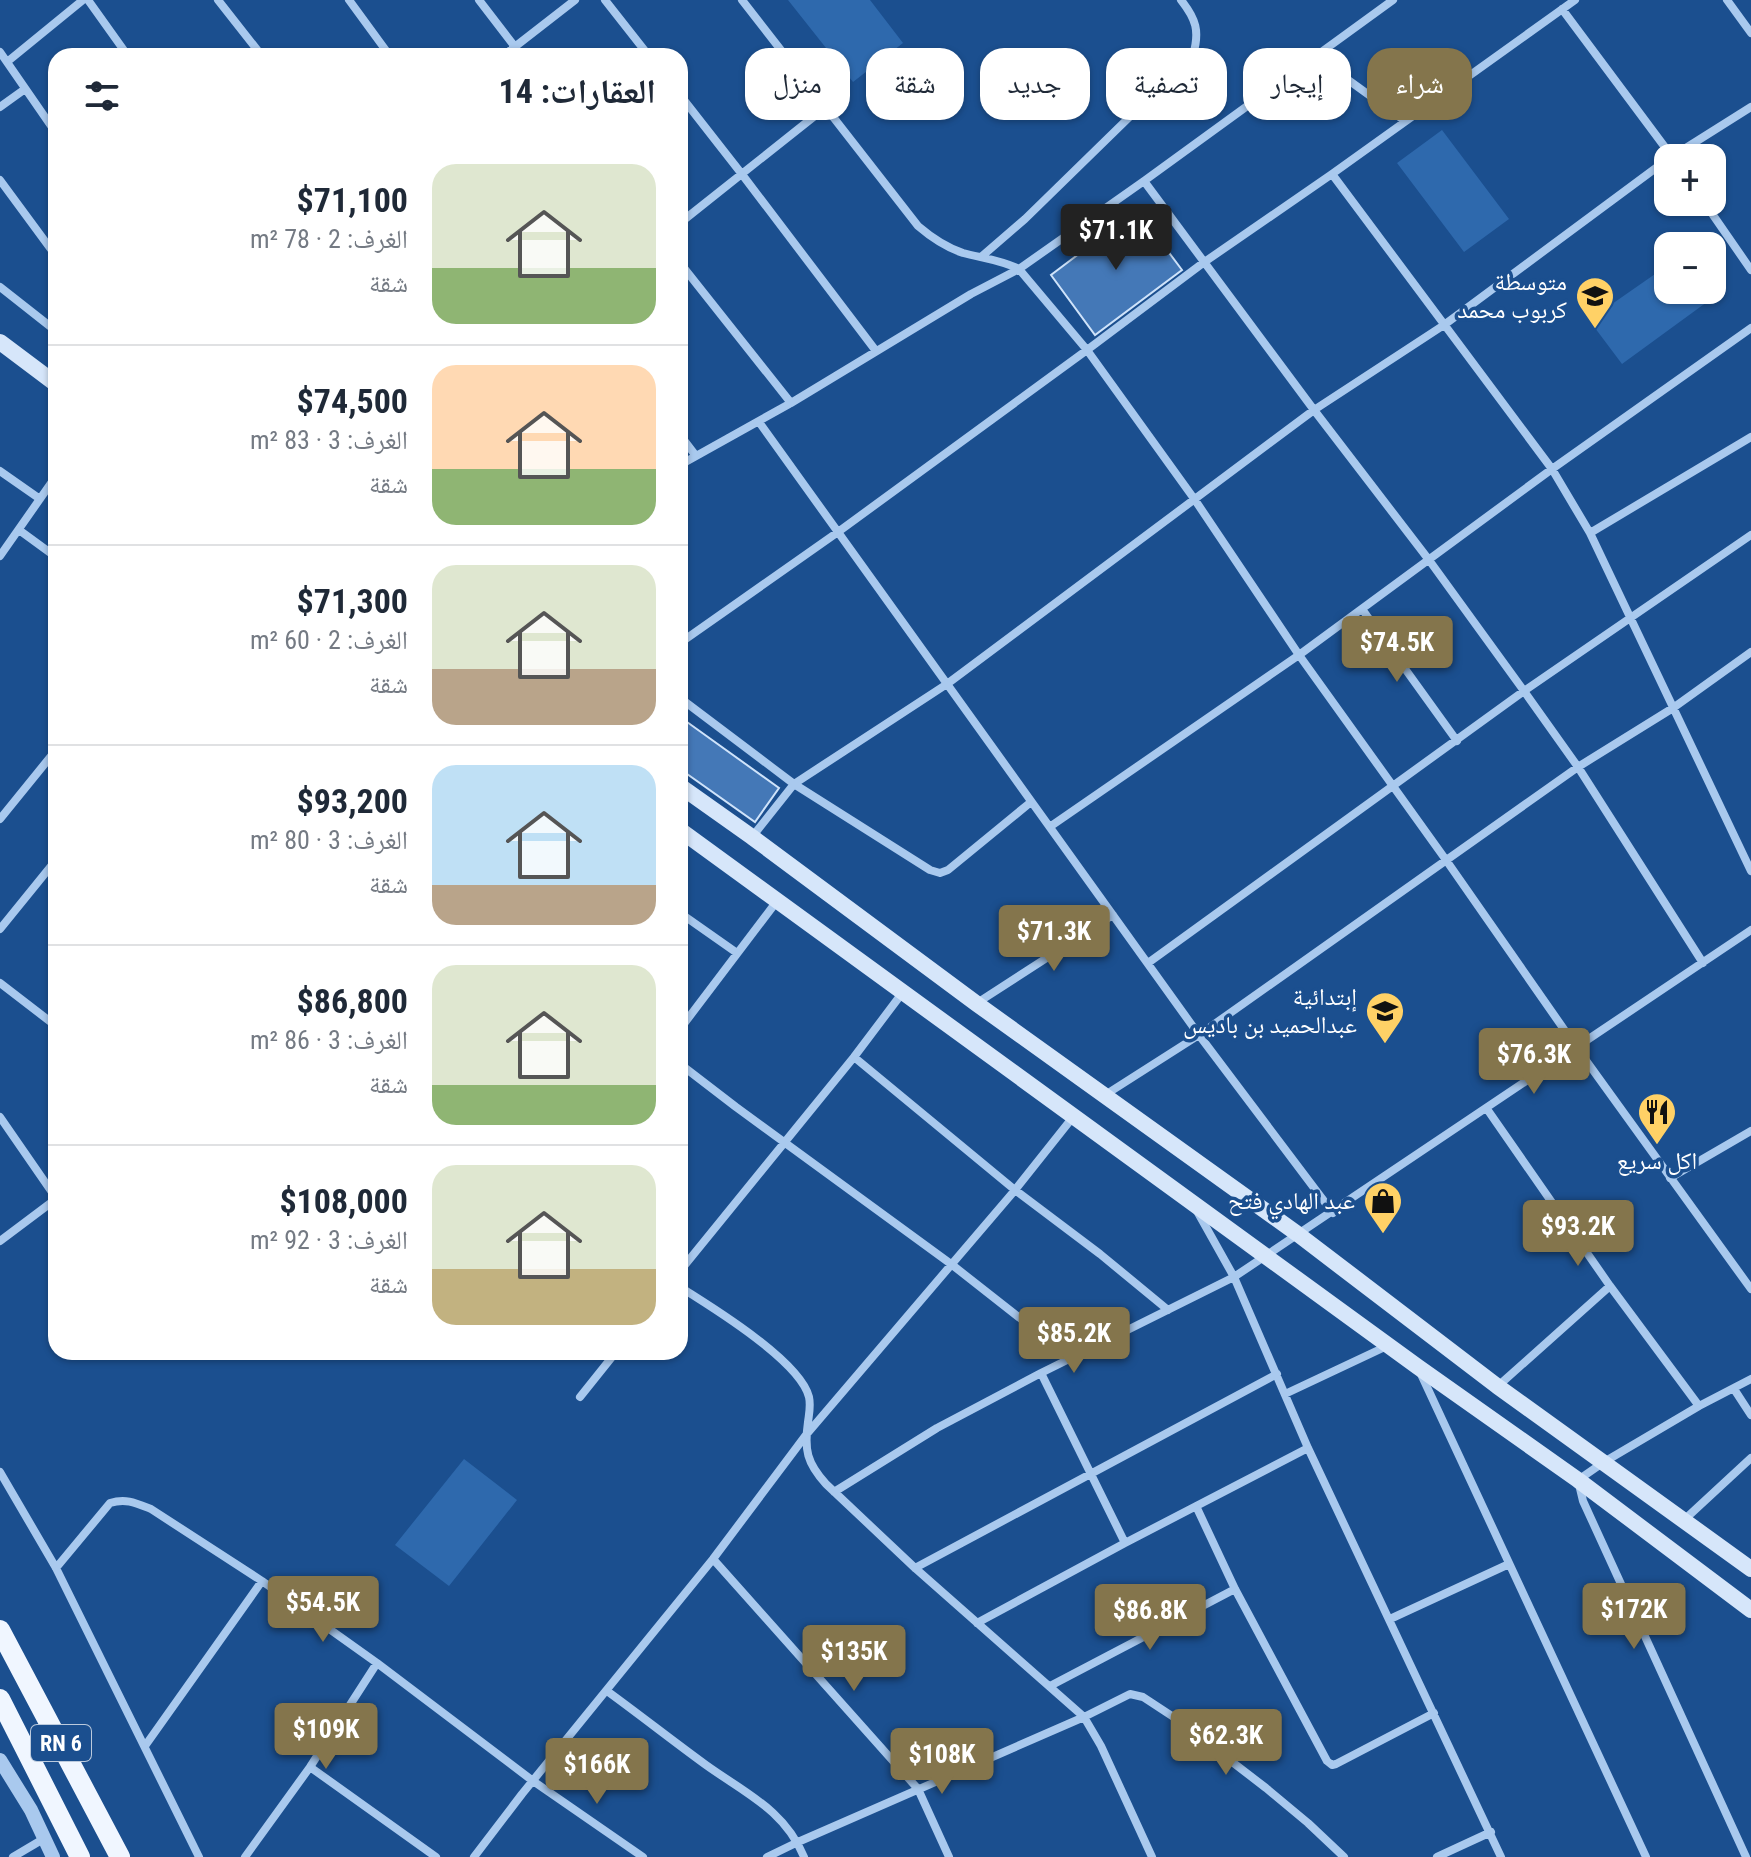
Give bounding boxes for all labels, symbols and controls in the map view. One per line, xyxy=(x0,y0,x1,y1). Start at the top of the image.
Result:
chip: منزل xyxy=(745,48,850,120)
chip: شقة xyxy=(866,48,964,120)
chip: جديد xyxy=(980,48,1090,120)
chip: تصفية xyxy=(1106,48,1227,120)
chip: إيجار xyxy=(1243,48,1351,120)
chip: شراء xyxy=(1367,48,1472,120)
text: العقارات: 14 xyxy=(499,71,656,111)
icon: filters xyxy=(80,74,124,118)
map controls xyxy=(1654,144,1726,304)
button: + xyxy=(1654,144,1726,216)
text: $71,100 xyxy=(297,180,408,220)
icon: home xyxy=(496,196,592,292)
pin: $71.1K xyxy=(1051,204,1181,272)
text: $71.1K xyxy=(1079,215,1153,245)
text: الغرف: 2 · 78 m² xyxy=(250,224,408,254)
button: − xyxy=(1654,232,1726,304)
text: شقة xyxy=(369,268,408,298)
place label: متوسطة كربوب محمد xyxy=(1457,268,1567,324)
school or university icon: متوسطة كربوب محمد xyxy=(1574,275,1616,330)
text: $74,500 xyxy=(297,381,408,421)
icon: home xyxy=(496,397,592,493)
text: الغرف: 3 · 83 m² xyxy=(250,425,408,455)
text: شقة xyxy=(369,469,408,499)
text: $71,300 xyxy=(297,581,408,621)
icon: home xyxy=(496,597,592,693)
pin: $74.5K xyxy=(1332,616,1462,684)
text: الغرف: 2 · 60 m² xyxy=(250,625,408,655)
text: $74.5K xyxy=(1360,627,1434,657)
text: شقة xyxy=(369,669,408,699)
text: $93,200 xyxy=(297,781,408,821)
icon: home xyxy=(496,797,592,893)
text: الغرف: 3 · 80 m² xyxy=(250,825,408,855)
text: شقة xyxy=(369,869,408,899)
pin: $71.3K xyxy=(989,905,1119,973)
text: $71.3K xyxy=(1017,916,1091,946)
text: $86,800 xyxy=(297,981,408,1021)
place label: إبتدائية عبدالحميد بن باديس xyxy=(1183,983,1357,1039)
school or university icon: إبتدائية عبدالحميد بن باديس xyxy=(1364,990,1406,1045)
icon: home xyxy=(496,997,592,1093)
text: الغرف: 3 · 86 m² xyxy=(250,1025,408,1055)
pin: $76.3K xyxy=(1469,1028,1599,1096)
text: $76.3K xyxy=(1497,1039,1571,1069)
text: شقة xyxy=(369,1069,408,1099)
restaurant icon: اكل سريع xyxy=(1636,1091,1678,1146)
place label: اكل سريع xyxy=(1617,1147,1697,1176)
shop icon: عبد الهادي فتح xyxy=(1362,1180,1404,1235)
text: $108,000 xyxy=(279,1181,408,1221)
place label: عبد الهادي فتح xyxy=(1228,1187,1355,1220)
icon: home xyxy=(496,1197,592,1293)
pin: $93.2K xyxy=(1513,1200,1643,1268)
text: $93.2K xyxy=(1541,1211,1615,1241)
text: الغرف: 3 · 92 m² xyxy=(250,1225,408,1255)
text: شقة xyxy=(369,1269,408,1299)
pin: $85.2K xyxy=(1009,1307,1139,1375)
text: $85.2K xyxy=(1037,1318,1111,1348)
pin: $54.5K xyxy=(258,1576,388,1644)
pin: $172K xyxy=(1578,1583,1690,1651)
pin: $86.8K xyxy=(1085,1584,1215,1652)
text: $54.5K xyxy=(286,1587,360,1617)
text: $172K xyxy=(1601,1594,1667,1624)
text: $86.8K xyxy=(1113,1595,1187,1625)
pin: $135K xyxy=(798,1625,910,1693)
text: $135K xyxy=(821,1636,887,1666)
pin: $109K xyxy=(270,1703,382,1771)
pin: $62.3K xyxy=(1161,1709,1291,1777)
text: $109K xyxy=(293,1714,359,1744)
text: $62.3K xyxy=(1189,1720,1263,1750)
road number: RN 6 xyxy=(31,1725,91,1761)
pin: $108K xyxy=(886,1728,998,1796)
pin: $166K xyxy=(541,1738,653,1806)
text: $108K xyxy=(909,1739,975,1769)
text: $166K xyxy=(564,1749,630,1779)

